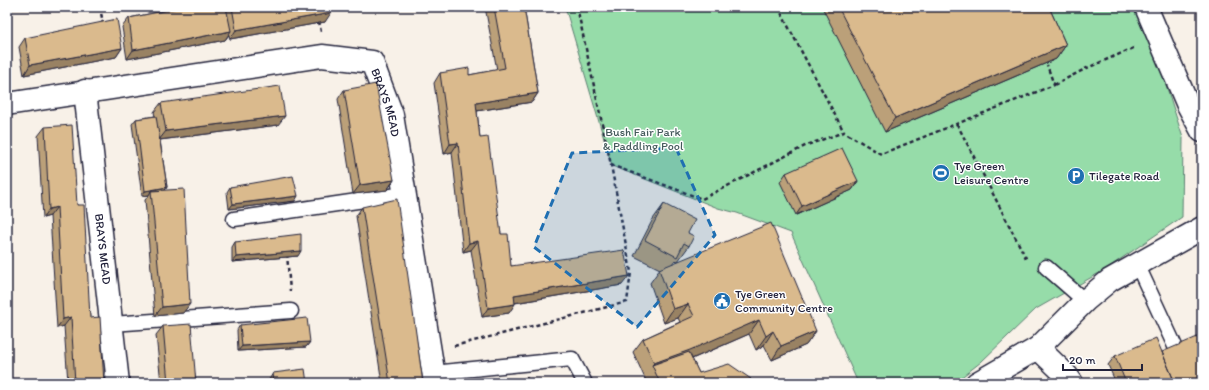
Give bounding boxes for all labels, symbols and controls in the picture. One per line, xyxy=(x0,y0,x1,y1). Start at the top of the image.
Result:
street label: BRAYS MEAD xyxy=(368,66,402,138)
park label: Bush Fair Park & Paddling Pool xyxy=(603,125,684,153)
place label: Tye Green Leisure Centre xyxy=(954,159,1029,187)
sports icon: Tye Green Leisure Centre xyxy=(931,163,951,183)
parking icon: Tilegate Road xyxy=(1066,166,1086,186)
place label: Tilegate Road xyxy=(1089,169,1160,183)
street label: BRAYS MEAD xyxy=(92,213,114,285)
place label: Tye Green Community Centre xyxy=(735,287,833,315)
public building icon: Tye Green Community Centre xyxy=(712,291,732,311)
scale bar xyxy=(1063,346,1142,372)
text: 20 m xyxy=(1069,353,1096,367)

